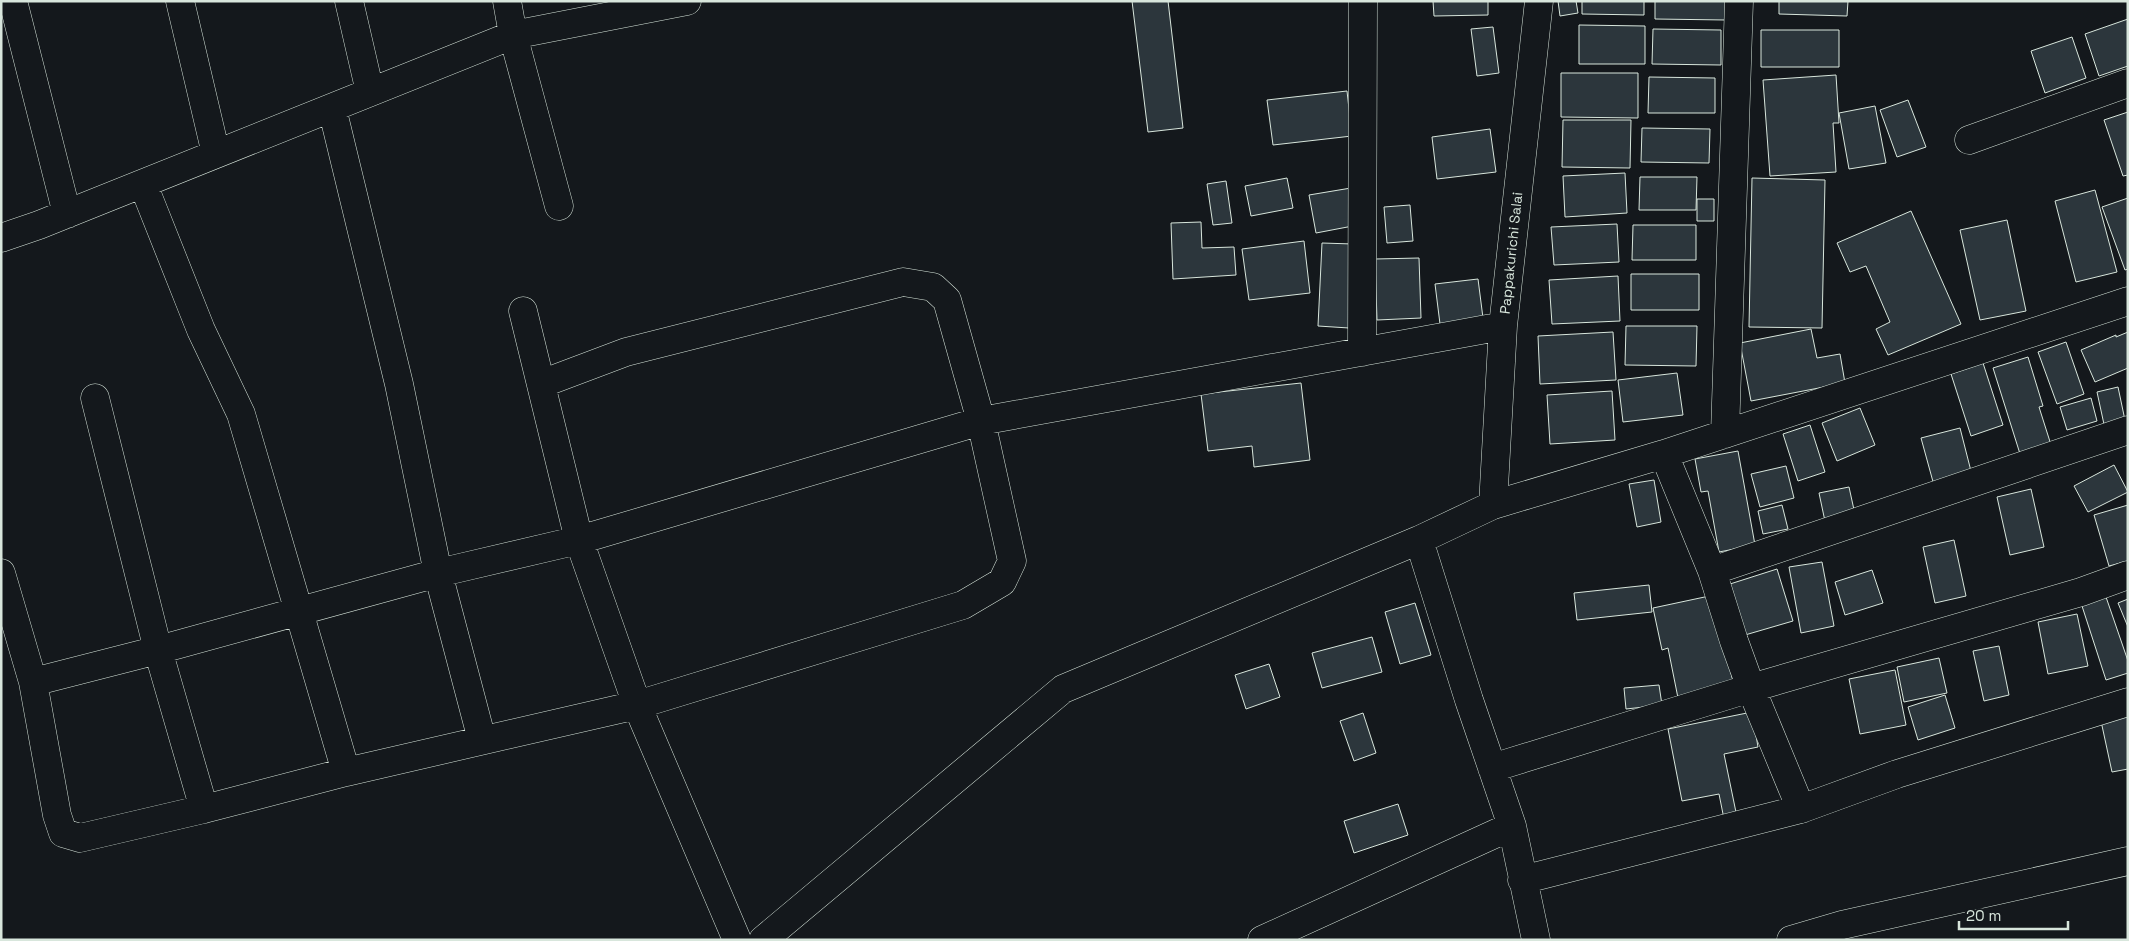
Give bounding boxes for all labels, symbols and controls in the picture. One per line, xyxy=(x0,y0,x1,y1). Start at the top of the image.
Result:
street label: Pappakurichi Salai xyxy=(1496,191,1526,315)
scale bar xyxy=(1959,898,2068,930)
text: 20 m xyxy=(1966,906,2001,925)

